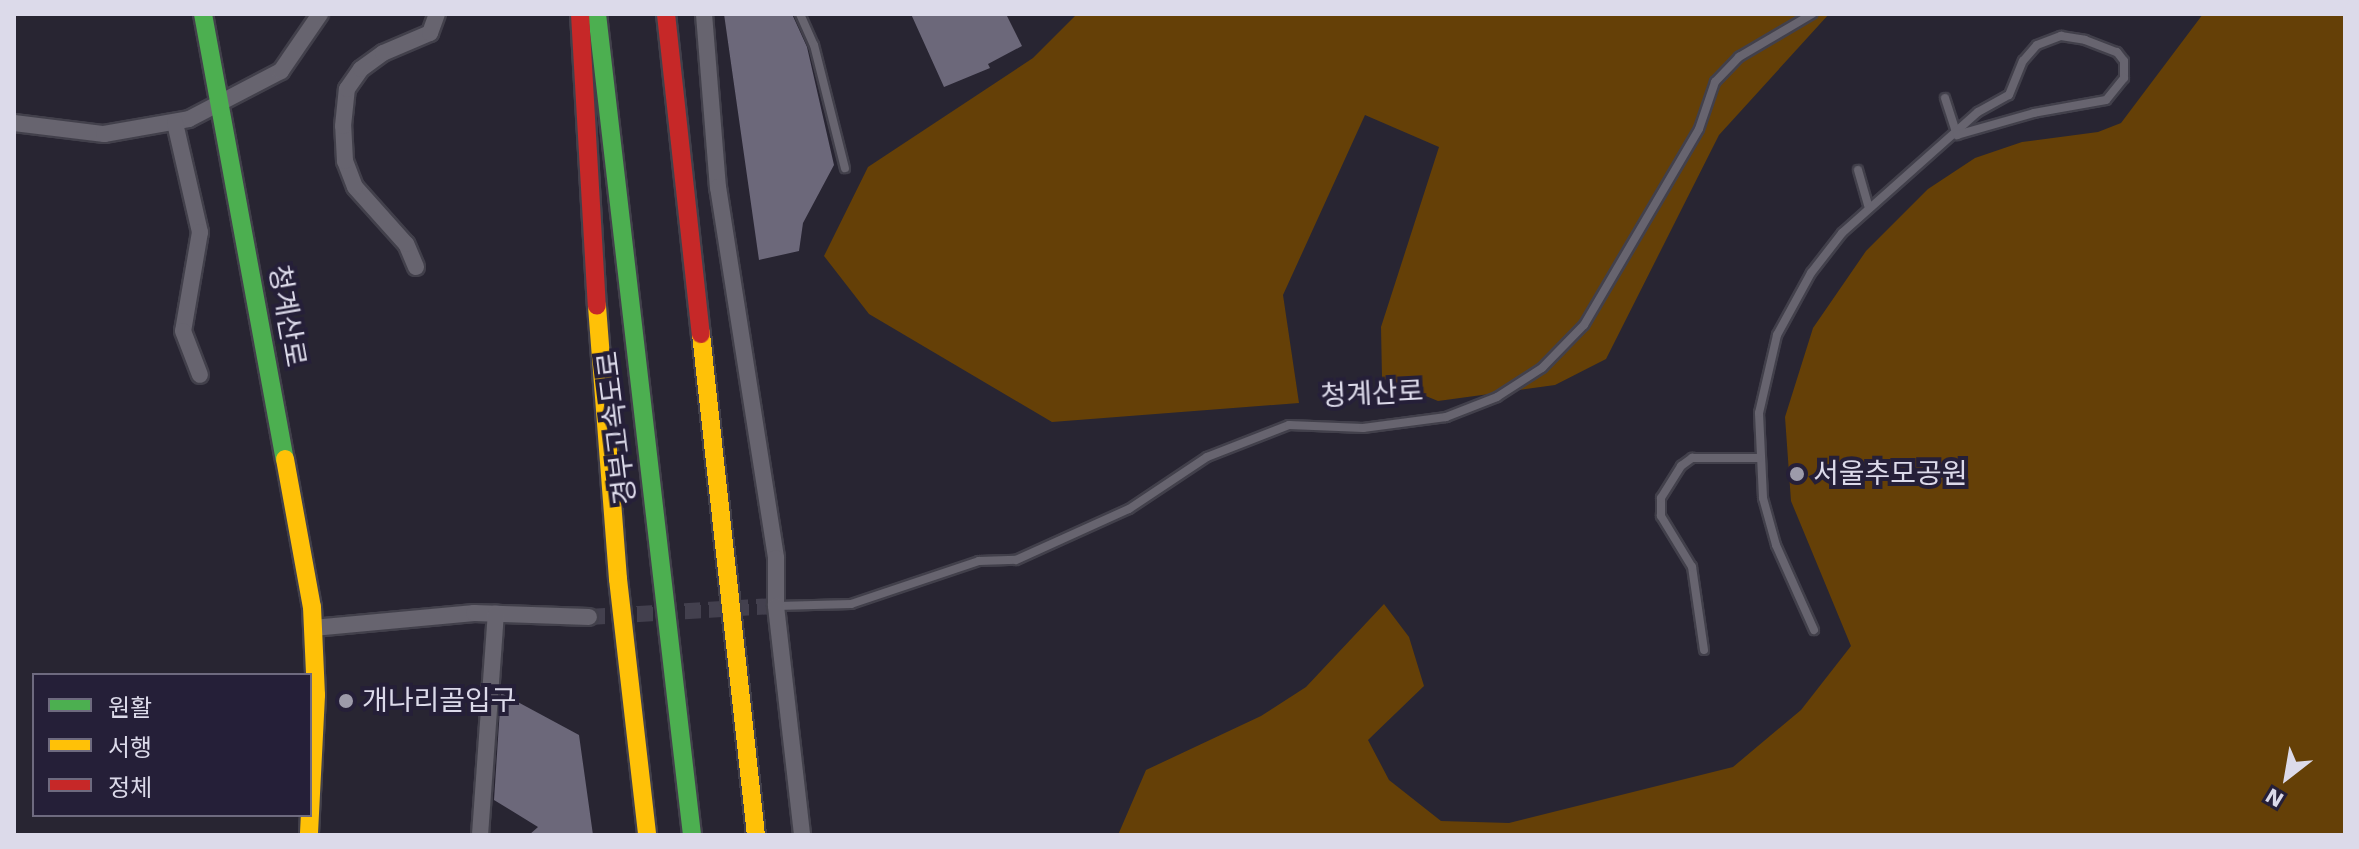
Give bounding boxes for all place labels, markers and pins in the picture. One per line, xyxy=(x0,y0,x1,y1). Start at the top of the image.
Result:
place label: 서울추모공원 xyxy=(1813,457,1968,491)
marker: 서울추모공원 xyxy=(1788,465,1806,483)
place label: 개나리골입구 xyxy=(362,684,517,718)
marker: 개나리골입구 xyxy=(337,692,355,710)

